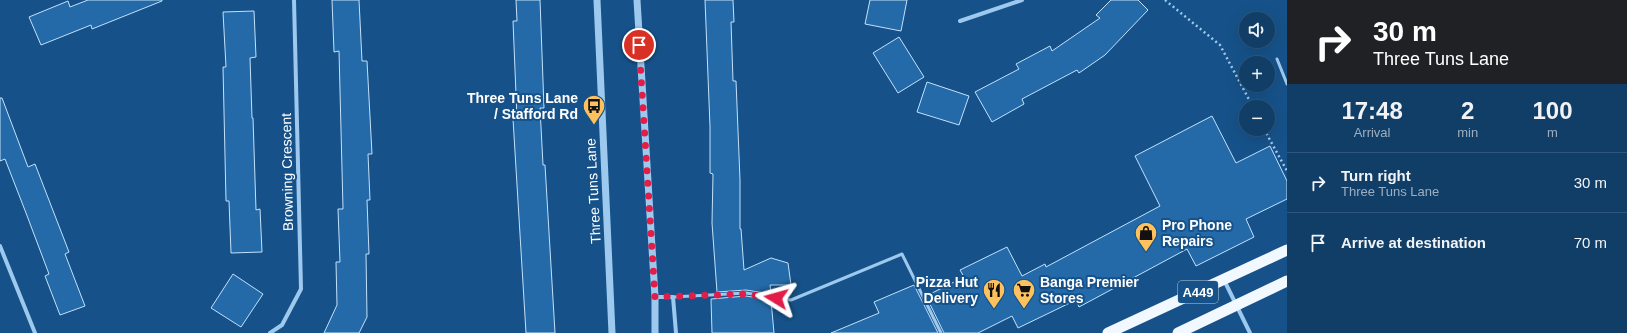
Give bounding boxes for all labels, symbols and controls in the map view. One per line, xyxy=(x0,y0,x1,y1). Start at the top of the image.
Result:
map controls xyxy=(1239,12,1275,136)
button: sound xyxy=(1239,12,1275,48)
icon: right xyxy=(1307,16,1359,68)
text: 30 m xyxy=(1373,16,1437,47)
pin xyxy=(622,28,656,62)
icon: arrive xyxy=(628,34,650,56)
text: Three Tuns Lane xyxy=(1373,49,1509,69)
button: + xyxy=(1239,56,1275,92)
place label: Three Tuns Lane / Stafford Rd xyxy=(467,90,578,122)
bus stop icon: Three Tuns Lane / Stafford Rd xyxy=(581,93,607,126)
text: 17:48 xyxy=(1341,97,1403,124)
text: 2 xyxy=(1461,97,1474,124)
text: 100 xyxy=(1533,97,1573,124)
button: − xyxy=(1239,100,1275,136)
street label: Browning Crescent xyxy=(278,113,296,231)
text: Arrival xyxy=(1354,125,1391,140)
text: min xyxy=(1457,125,1478,140)
text: m xyxy=(1547,125,1558,140)
street label: Three Tuns Lane xyxy=(582,138,604,244)
text: Turn right xyxy=(1341,167,1411,184)
icon: right xyxy=(1307,172,1329,194)
text: 30 m xyxy=(1574,174,1607,191)
text: Three Tuns Lane xyxy=(1341,184,1439,199)
place label: Pro Phone Repairs xyxy=(1162,217,1232,249)
shop icon: Pro Phone Repairs xyxy=(1133,220,1159,253)
icon: arrive xyxy=(1307,232,1329,254)
text: Arrive at destination xyxy=(1341,234,1486,251)
text: 70 m xyxy=(1574,234,1607,251)
place label: Pizza Hut Delivery xyxy=(916,274,978,306)
place label: Banga Premier Stores xyxy=(1040,274,1139,306)
position arrow xyxy=(755,277,797,319)
restaurant icon: Pizza Hut Delivery xyxy=(981,277,1007,310)
supermarket icon: Banga Premier Stores xyxy=(1011,277,1037,310)
road number: A449 xyxy=(1178,281,1218,303)

